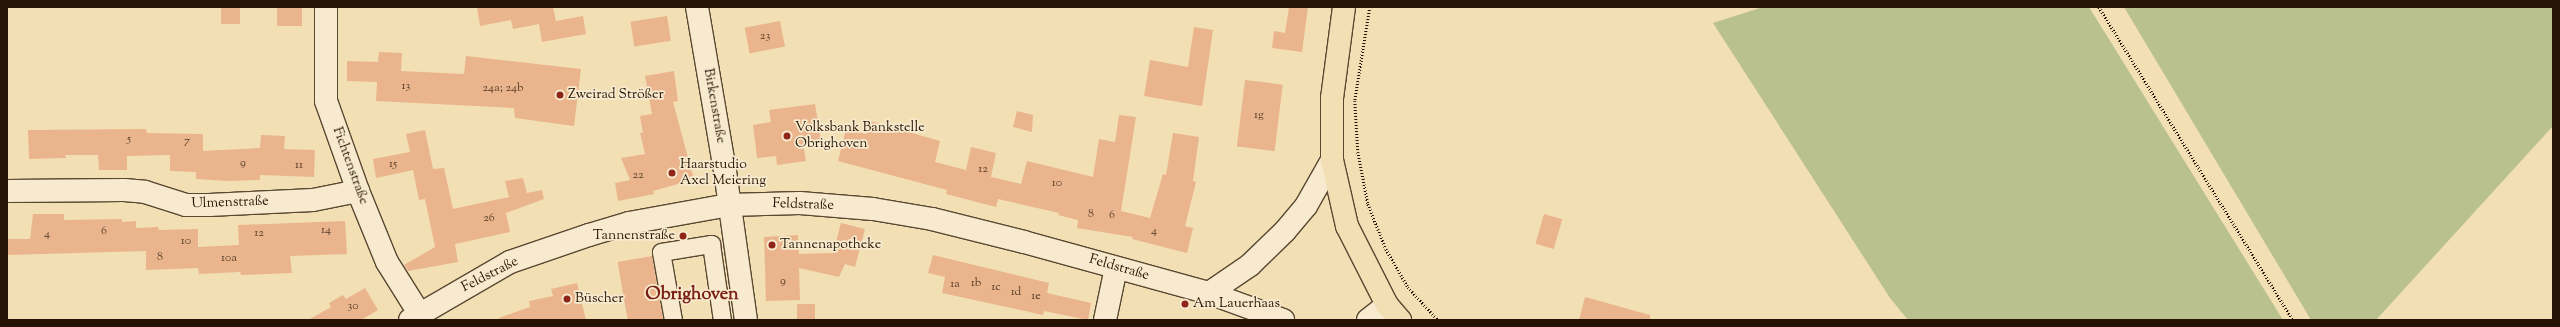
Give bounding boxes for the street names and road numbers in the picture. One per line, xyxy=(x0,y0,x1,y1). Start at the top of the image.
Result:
street label: Birkenstraße xyxy=(699,67,729,145)
street label: Fichtenstraße xyxy=(328,125,372,207)
street label: Ulmenstraße xyxy=(191,193,269,213)
street label: Feldstraße xyxy=(772,196,834,214)
street label: Feldstraße xyxy=(1087,251,1151,285)
street label: Feldstraße xyxy=(459,254,521,296)

